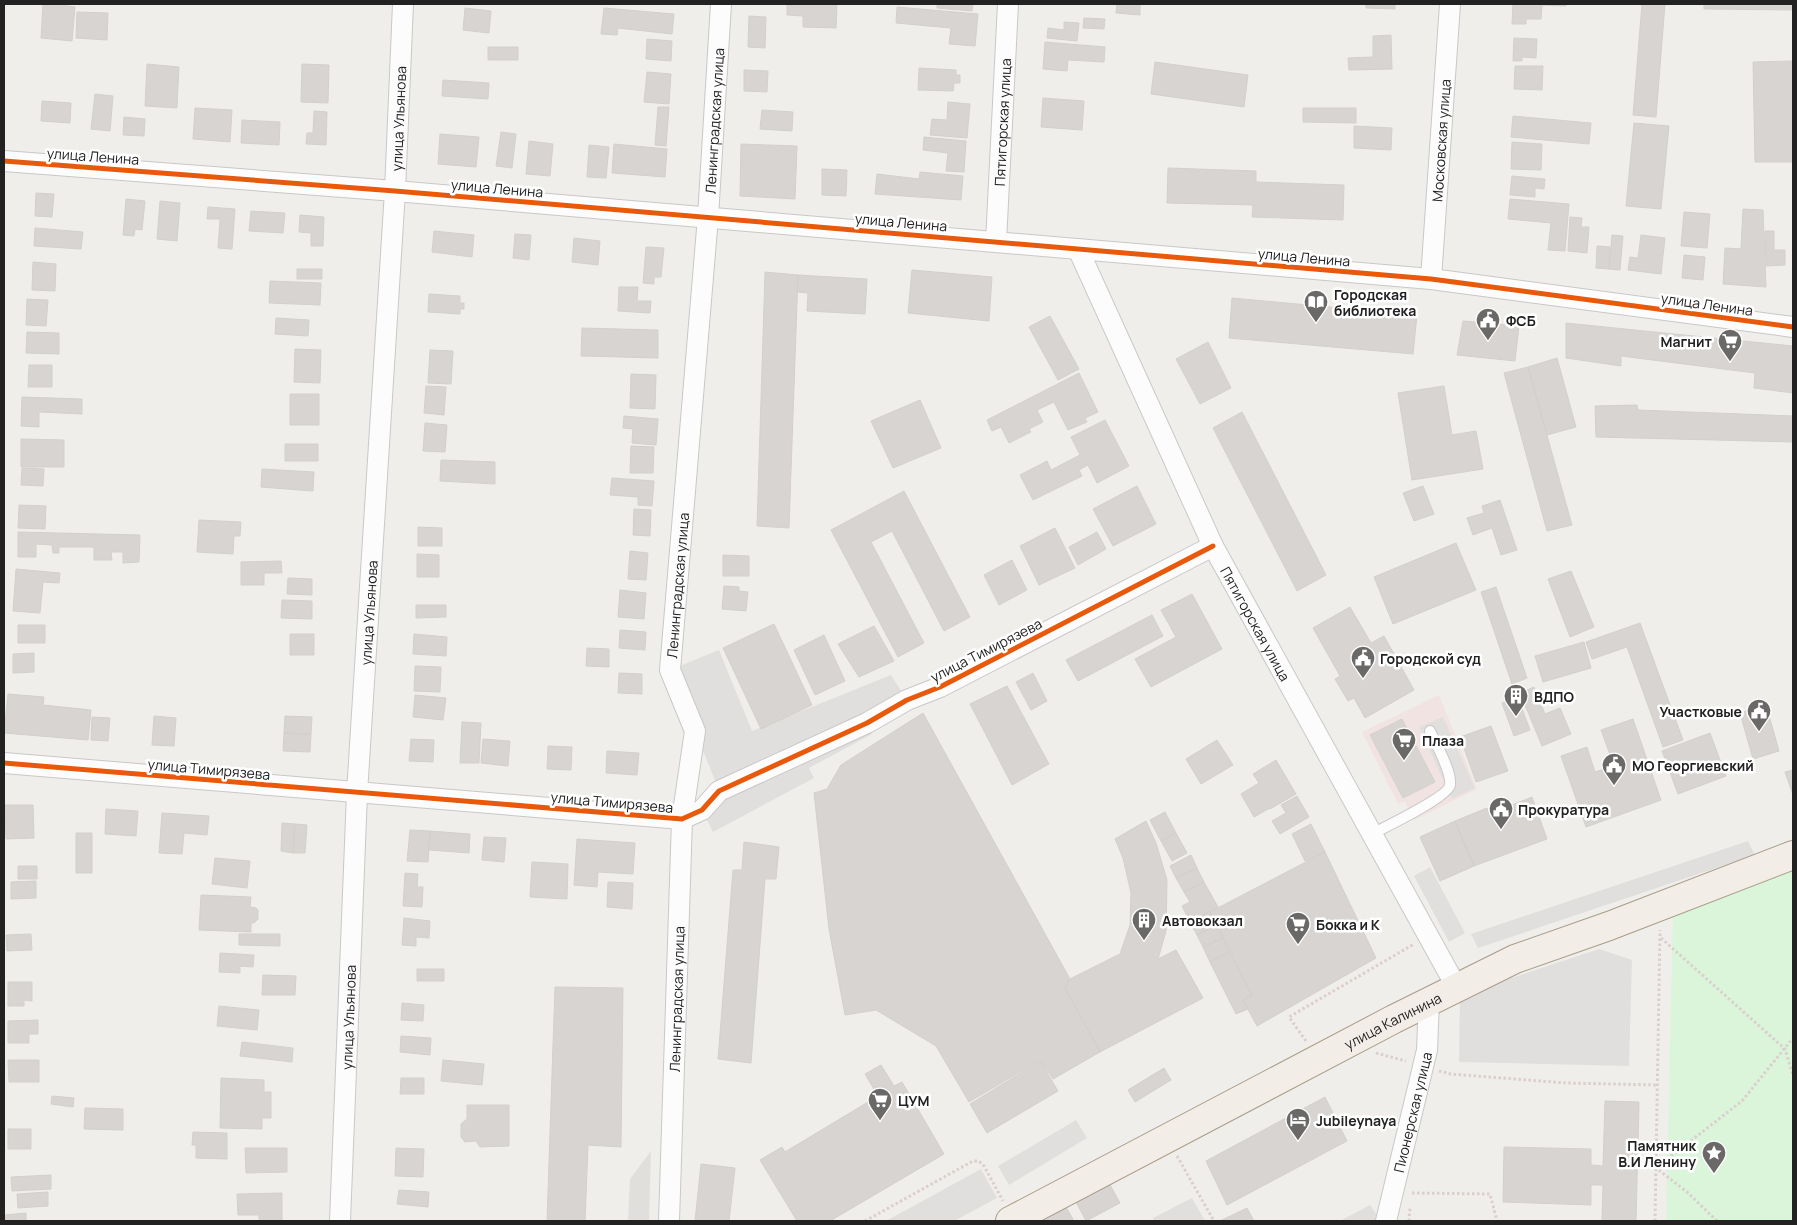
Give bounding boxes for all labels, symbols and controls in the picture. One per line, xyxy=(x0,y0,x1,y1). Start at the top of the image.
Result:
street label: Ленинградская улица xyxy=(700,47,728,194)
street label: Пятигорская улица xyxy=(989,58,1015,187)
street label: улица Ульянова xyxy=(386,66,410,172)
street label: Московская улица xyxy=(1427,78,1454,202)
street label: улица Ленина xyxy=(46,143,140,169)
street label: улица Ленина xyxy=(450,174,544,202)
street label: улица Ленина xyxy=(854,208,948,236)
street label: улица Ленина xyxy=(1257,243,1351,271)
place label: Городская библиотека xyxy=(1334,285,1416,320)
street label: улица Ленина xyxy=(1660,288,1754,320)
library icon: Городская библиотека xyxy=(1303,289,1329,323)
public building icon: ФСБ xyxy=(1475,307,1501,341)
place label: ФСБ xyxy=(1506,311,1536,330)
supermarket icon: Магнит xyxy=(1717,328,1743,362)
place label: Магнит xyxy=(1661,332,1713,351)
street label: Ленинградская улица xyxy=(662,512,693,659)
street label: улица Ульянова xyxy=(356,560,381,666)
street label: Пятигорская улица xyxy=(1217,563,1295,684)
street label: улица Тимирязева xyxy=(927,614,1045,686)
public building icon: Городской суд xyxy=(1350,645,1376,679)
place label: Городской суд xyxy=(1380,649,1481,668)
building icon: ВДПО xyxy=(1503,683,1529,717)
place label: ВДПО xyxy=(1534,687,1574,706)
public building icon: Участковые xyxy=(1746,698,1772,732)
place label: Участковые xyxy=(1659,702,1742,721)
supermarket icon: Плаза xyxy=(1391,727,1417,761)
place label: Плаза xyxy=(1422,731,1464,750)
public building icon: МО Георгиевский xyxy=(1601,752,1627,786)
street label: улица Тимирязева xyxy=(147,754,271,784)
place label: МО Георгиевский xyxy=(1632,756,1754,775)
street label: улица Тимирязева xyxy=(550,787,674,817)
public building icon: Прокуратура xyxy=(1488,796,1514,830)
place label: Прокуратура xyxy=(1518,800,1609,819)
building icon: Автовокзал xyxy=(1131,907,1157,941)
place label: Автовокзал xyxy=(1162,911,1243,930)
supermarket icon: Бокка и К xyxy=(1285,911,1311,945)
place label: Бокка и К xyxy=(1316,915,1381,934)
street label: Ленинградская улица xyxy=(664,926,688,1072)
street label: улица Ульянова xyxy=(337,964,360,1070)
street label: улица Калинина xyxy=(1341,988,1444,1053)
street label: Пионерская улица xyxy=(1388,1050,1436,1174)
supermarket icon: ЦУМ xyxy=(867,1087,893,1121)
place label: ЦУМ xyxy=(898,1091,929,1110)
hotel icon: Jubileynaya xyxy=(1285,1107,1311,1141)
place label: Jubileynaya xyxy=(1316,1111,1396,1130)
place label: Памятник В.И Ленину xyxy=(1618,1136,1696,1171)
place icon: Памятник В.И Ленину xyxy=(1701,1140,1727,1174)

